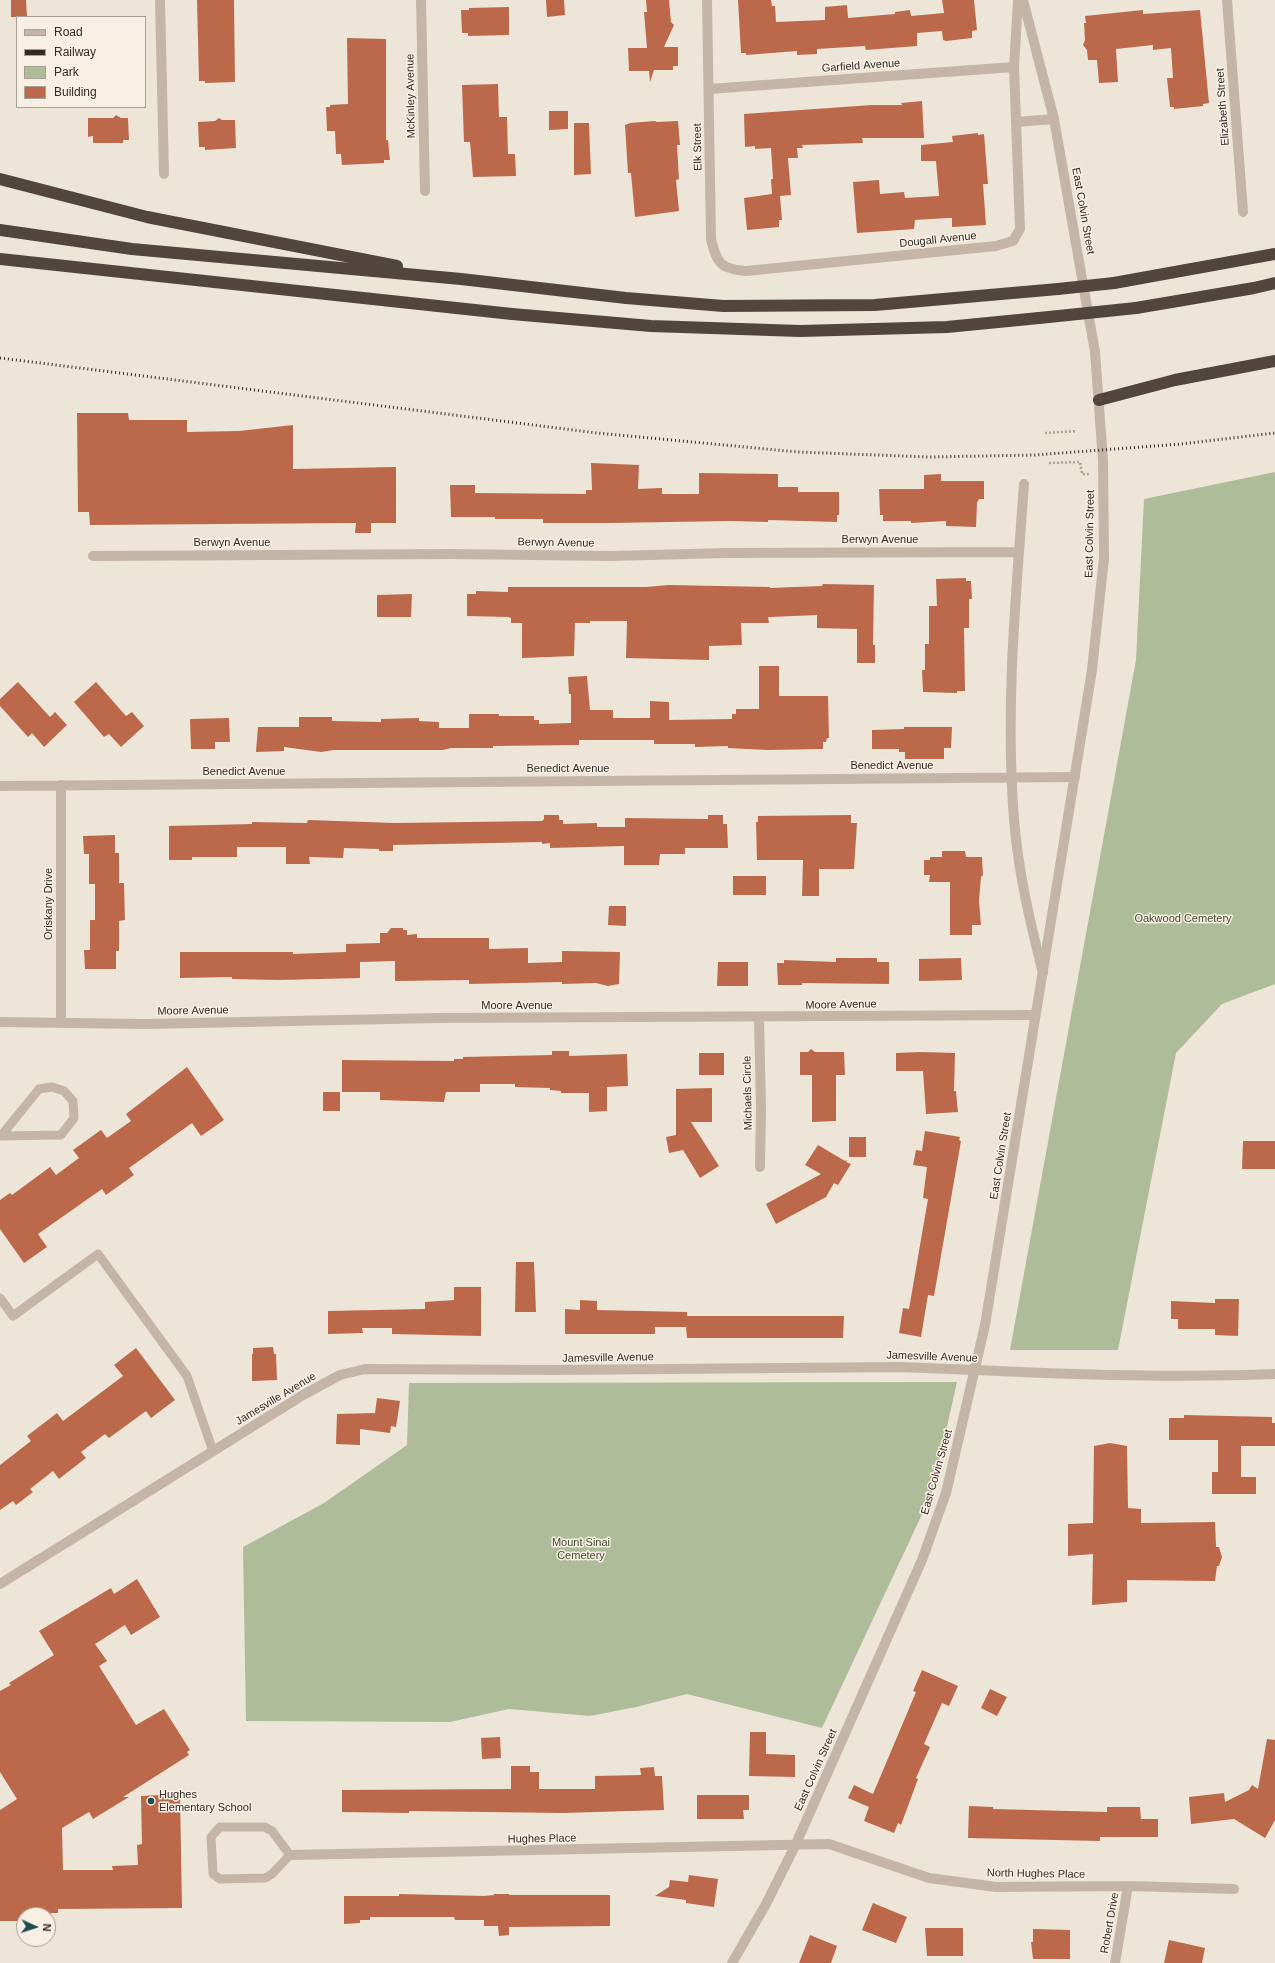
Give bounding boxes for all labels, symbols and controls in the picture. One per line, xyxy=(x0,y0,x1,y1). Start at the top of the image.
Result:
legend xyxy=(16,16,146,108)
text: Road xyxy=(54,25,83,39)
text: Railway xyxy=(54,45,96,59)
street label: McKinley Avenue xyxy=(404,53,418,139)
street label: Garfield Avenue xyxy=(821,57,901,75)
text: Park xyxy=(54,65,79,79)
street label: Elizabeth Street xyxy=(1214,68,1232,146)
text: Building xyxy=(54,85,97,99)
street label: Elk Street xyxy=(691,123,705,171)
street label: East Colvin Street xyxy=(1069,167,1097,255)
street label: Dougall Avenue xyxy=(899,229,977,251)
street label: East Colvin Street xyxy=(1083,490,1097,578)
street label: Berwyn Avenue xyxy=(842,533,918,547)
street label: Berwyn Avenue xyxy=(194,536,270,550)
street label: Berwyn Avenue xyxy=(517,536,595,550)
street label: Benedict Avenue xyxy=(851,759,933,773)
street label: Benedict Avenue xyxy=(527,762,609,776)
street label: Benedict Avenue xyxy=(203,765,285,779)
street label: Oriskany Drive xyxy=(42,868,56,940)
park label: Oakwood Cemetery xyxy=(1134,912,1232,926)
street label: Moore Avenue xyxy=(805,998,877,1012)
street label: Moore Avenue xyxy=(481,999,553,1013)
street label: Moore Avenue xyxy=(157,1004,229,1018)
street label: Michaels Circle xyxy=(741,1056,755,1130)
street label: East Colvin Street xyxy=(988,1111,1014,1201)
street label: Jamesville Avenue xyxy=(886,1349,978,1365)
street label: Jamesville Avenue xyxy=(562,1351,654,1365)
street label: Jamesville Avenue xyxy=(233,1370,319,1428)
street label: East Colvin Street xyxy=(919,1428,955,1516)
park label: Mount Sinai Cemetery xyxy=(552,1536,610,1562)
street label: East Colvin Street xyxy=(792,1727,840,1813)
place label: Hughes Elementary School xyxy=(159,1788,251,1814)
marker: Hughes Elementary School xyxy=(146,1796,156,1806)
street label: Hughes Place xyxy=(508,1832,576,1846)
street label: North Hughes Place xyxy=(987,1867,1085,1881)
street label: Robert Drive xyxy=(1098,1891,1122,1955)
north arrow xyxy=(16,1907,56,1947)
text: N xyxy=(41,1923,53,1932)

